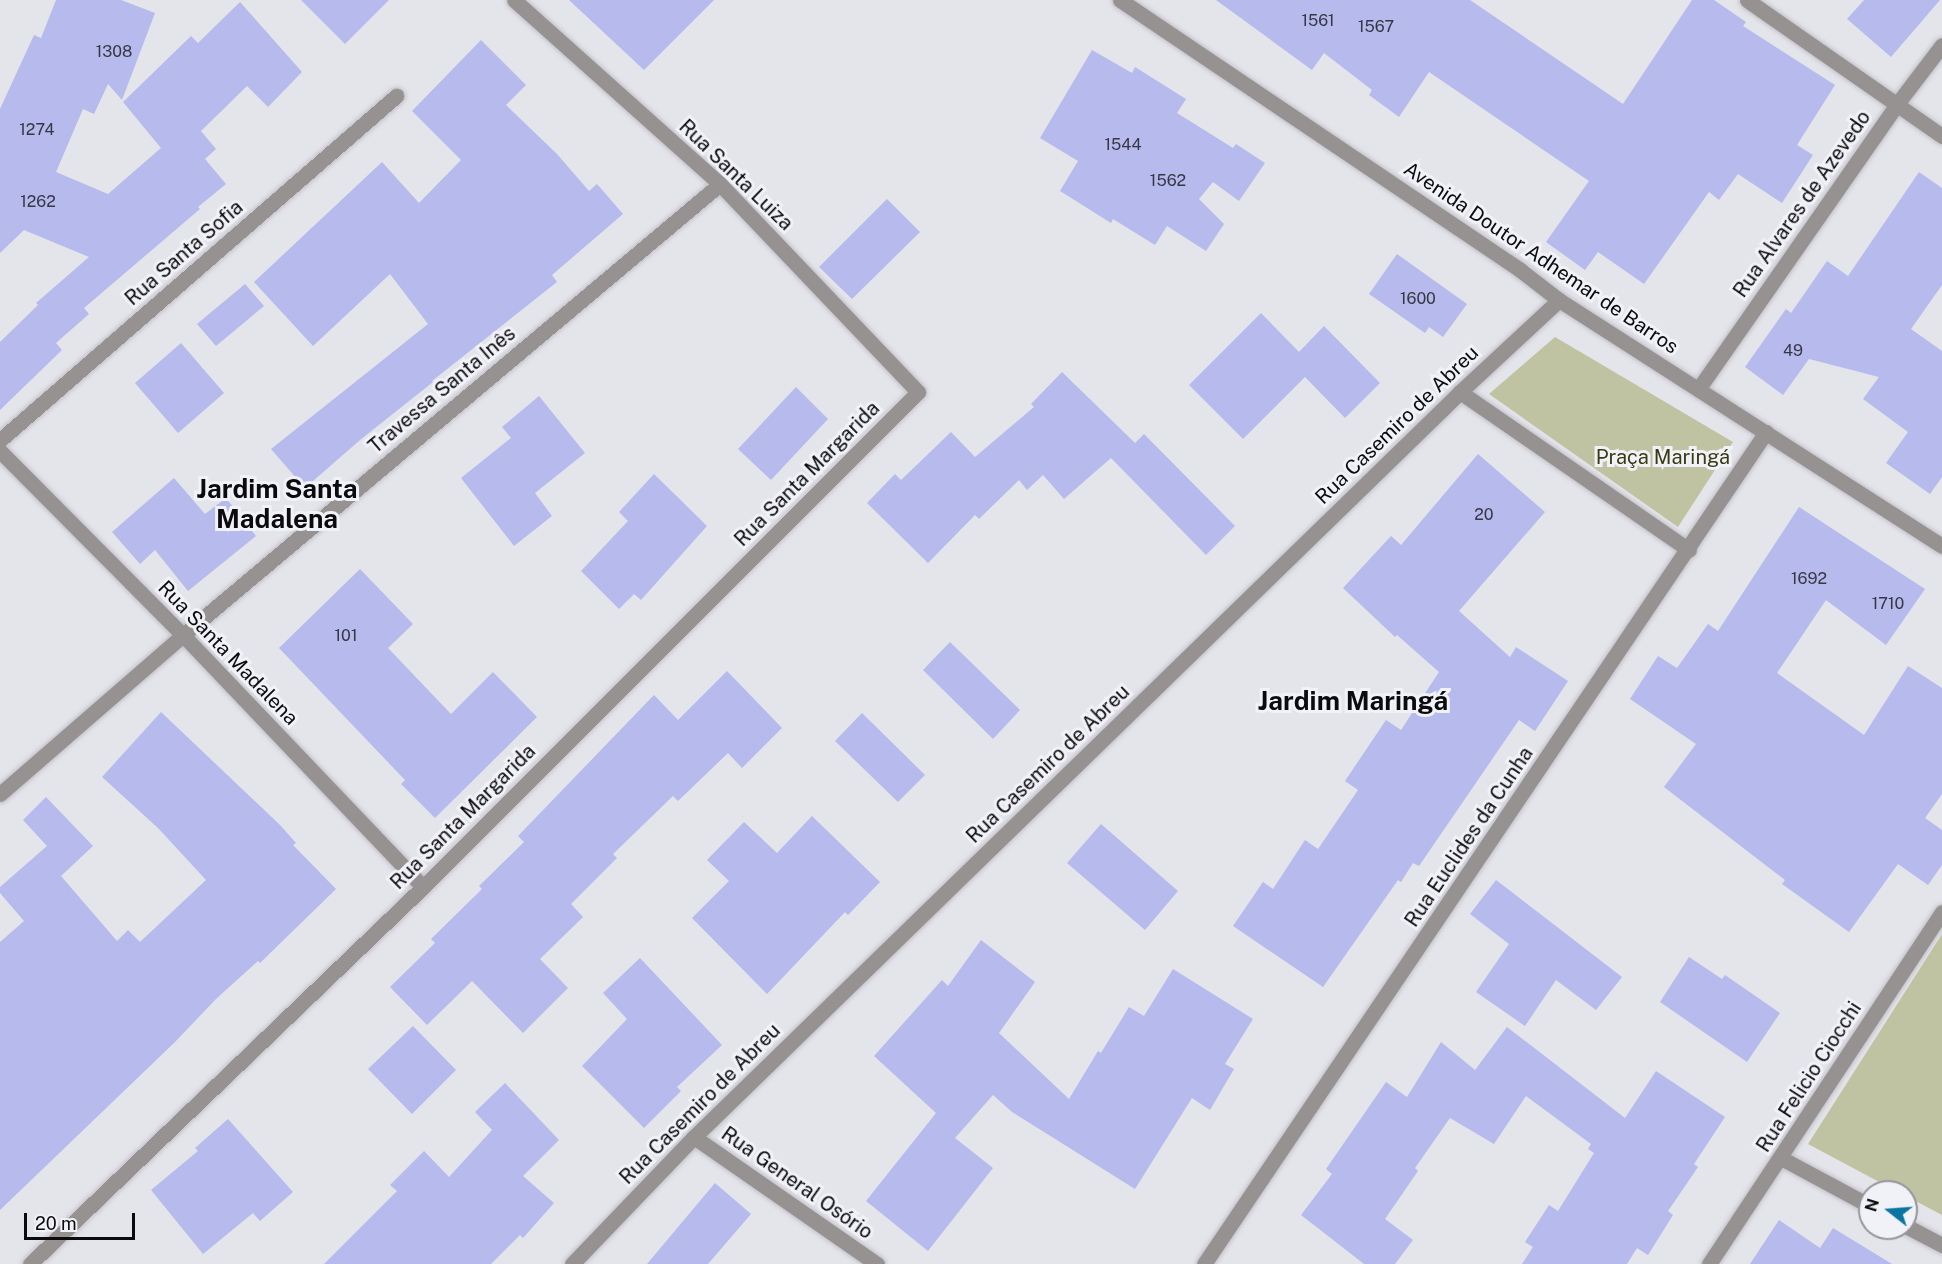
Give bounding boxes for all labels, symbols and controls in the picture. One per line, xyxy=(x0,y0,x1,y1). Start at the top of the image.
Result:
house number: 1561 xyxy=(1301,11,1335,31)
house number: 1567 xyxy=(1358,17,1394,37)
house number: 1308 xyxy=(96,42,132,62)
street label: Rua Alvares de Azevedo xyxy=(1728,106,1876,302)
street label: Rua Santa Luiza xyxy=(674,115,798,235)
house number: 1274 xyxy=(19,120,55,140)
house number: 1544 xyxy=(1105,135,1141,155)
street label: Avenida Doutor Adhemar de Barros xyxy=(1399,157,1683,359)
house number: 1562 xyxy=(1150,171,1186,191)
house number: 1262 xyxy=(20,192,56,212)
street label: Rua Santa Sofia xyxy=(120,195,248,311)
house number: 1600 xyxy=(1400,289,1436,309)
street label: Travessa Santa Inês xyxy=(364,322,520,458)
street label: Rua Casemiro de Abreu xyxy=(1310,341,1484,509)
house number: 49 xyxy=(1783,341,1803,361)
street label: Rua Santa Margarida xyxy=(730,397,884,551)
park label: Praça Maringá xyxy=(1596,445,1730,469)
district label: Jardim Santa Madalena xyxy=(197,473,357,534)
house number: 20 xyxy=(1474,505,1494,525)
house number: 1692 xyxy=(1791,569,1827,589)
street label: Rua Santa Madalena xyxy=(153,576,303,730)
house number: 1710 xyxy=(1872,594,1904,614)
house number: 101 xyxy=(335,626,357,646)
street label: Rua Casemiro de Abreu xyxy=(961,680,1135,848)
district label: Jardim Maringá xyxy=(1258,685,1448,717)
street label: Rua Santa Margarida xyxy=(386,740,540,894)
street label: Rua Euclides da Cunha xyxy=(1400,742,1538,932)
street label: Rua Felicio Ciocchi xyxy=(1751,997,1867,1157)
street label: Rua Casemiro de Abreu xyxy=(614,1018,786,1190)
street label: Rua General Osório xyxy=(717,1122,877,1244)
north arrow xyxy=(1858,1180,1918,1240)
text: N xyxy=(1861,1196,1883,1214)
scale bar xyxy=(27,1201,138,1239)
text: 20 m xyxy=(35,1213,77,1234)

